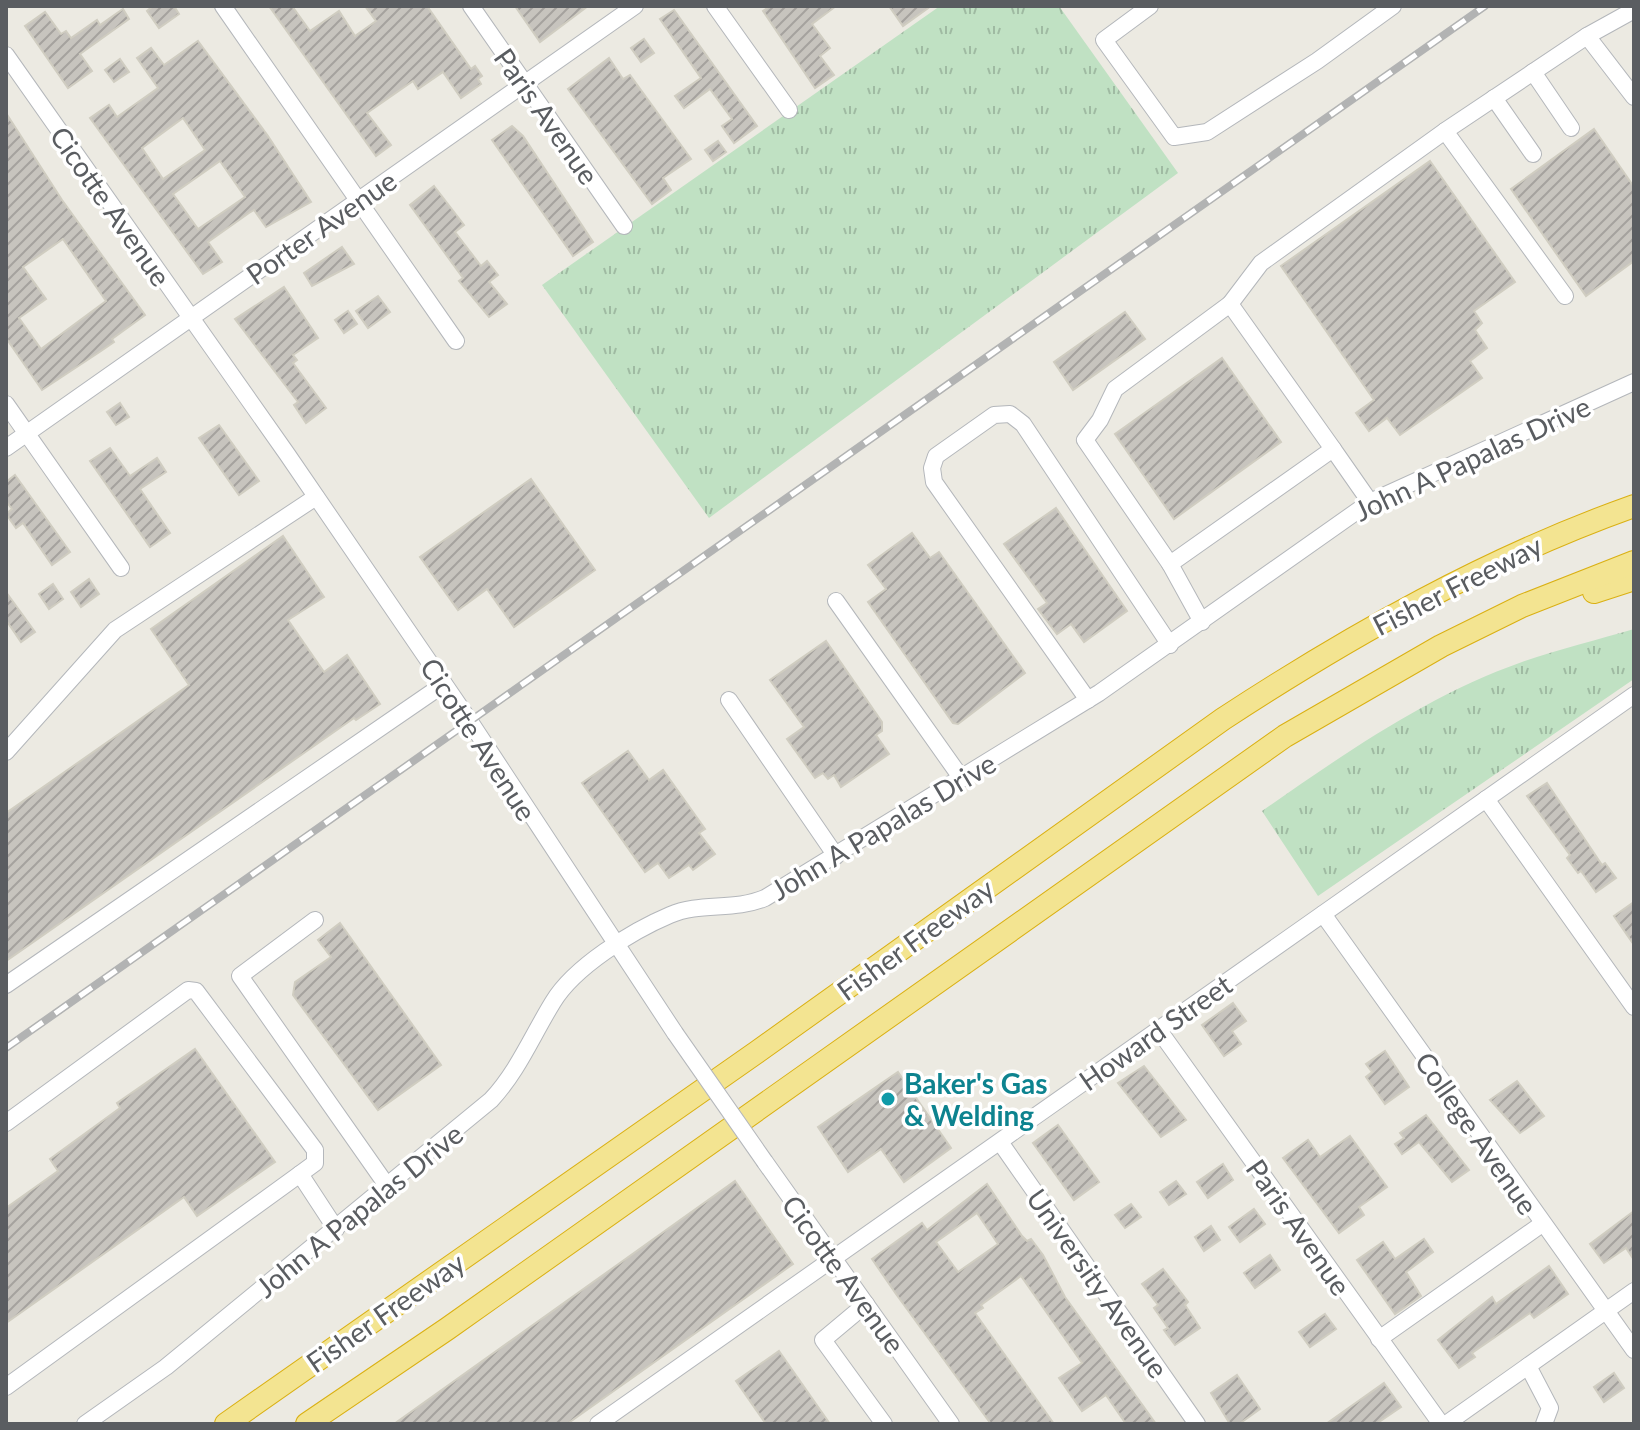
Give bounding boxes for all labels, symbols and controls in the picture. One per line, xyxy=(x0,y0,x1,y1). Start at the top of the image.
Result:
street label: Paris Avenue xyxy=(488,41,606,191)
street label: Cicotte Avenue xyxy=(43,120,179,292)
street label: Porter Avenue xyxy=(239,163,403,291)
street label: John A Papalas Drive xyxy=(1349,388,1595,528)
street label: Fisher Freeway xyxy=(1367,528,1548,642)
street label: Cicotte Avenue xyxy=(414,651,544,827)
street label: John A Papalas Drive xyxy=(764,745,1002,907)
street label: Fisher Freeway xyxy=(830,870,1000,1007)
street label: Howard Street xyxy=(1072,967,1238,1097)
street label: College Avenue xyxy=(1408,1045,1546,1221)
place label: Baker's Gas & Welding xyxy=(904,1066,1048,1132)
marker: Baker's Gas & Welding xyxy=(879,1090,897,1108)
street label: John A Papalas Drive xyxy=(249,1116,469,1304)
street label: Paris Avenue xyxy=(1240,1152,1358,1302)
street label: University Avenue xyxy=(1020,1182,1176,1384)
street label: Cicotte Avenue xyxy=(775,1188,913,1360)
street label: Fisher Freeway xyxy=(299,1245,471,1379)

